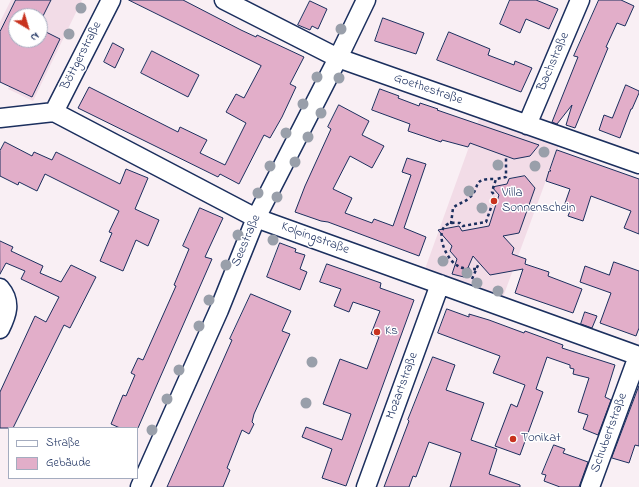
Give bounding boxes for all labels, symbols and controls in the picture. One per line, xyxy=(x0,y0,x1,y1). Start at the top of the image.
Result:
north arrow xyxy=(8,8,48,48)
street label: Böttgerstraße xyxy=(58,19,106,93)
text: N xyxy=(27,28,43,45)
street label: Bachstraße xyxy=(535,30,573,94)
street label: Goethestraße xyxy=(392,71,464,109)
place label: Villa Sonnenschein xyxy=(502,186,575,217)
marker: Villa Sonnenschein xyxy=(489,196,499,206)
street label: Seestraße xyxy=(229,213,265,269)
street label: Kolpingstraße xyxy=(279,219,351,259)
place label: Ks xyxy=(385,324,398,340)
marker: Ks xyxy=(372,327,382,337)
street label: Mozartstraße xyxy=(384,350,422,422)
street label: Schubertstraße xyxy=(588,391,632,475)
legend xyxy=(8,427,138,479)
place label: Tonikat xyxy=(521,431,561,447)
text: Straße xyxy=(46,434,80,452)
marker: Tonikat xyxy=(508,434,518,444)
text: Gebäude xyxy=(46,454,90,472)

